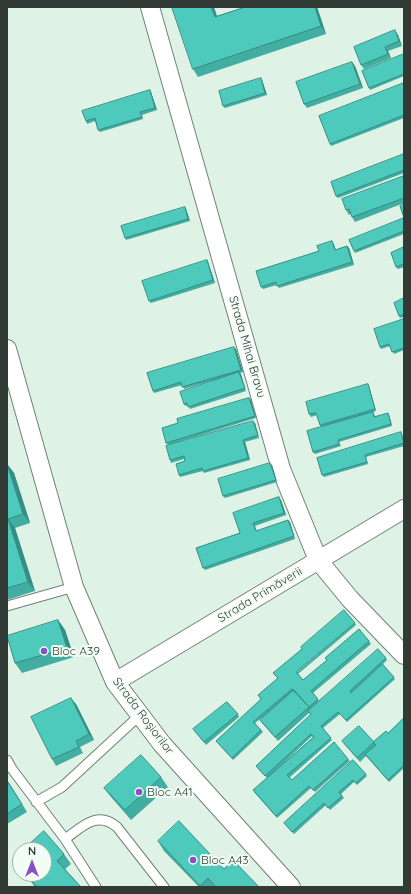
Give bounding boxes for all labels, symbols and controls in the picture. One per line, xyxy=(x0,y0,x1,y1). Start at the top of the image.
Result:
street label: Strada Mihai Bravu xyxy=(226,294,268,400)
street label: Strada Primăverii xyxy=(215,564,305,626)
place label: Bloc A39 xyxy=(52,644,100,658)
marker: Bloc A39 xyxy=(39,646,49,656)
street label: Strada Roșiorilor xyxy=(109,675,177,757)
place label: Bloc A41 xyxy=(147,785,193,799)
marker: Bloc A41 xyxy=(134,787,144,797)
north arrow xyxy=(12,842,52,882)
text: N xyxy=(28,844,36,858)
place label: Bloc A43 xyxy=(201,853,249,867)
marker: Bloc A43 xyxy=(188,855,198,865)

